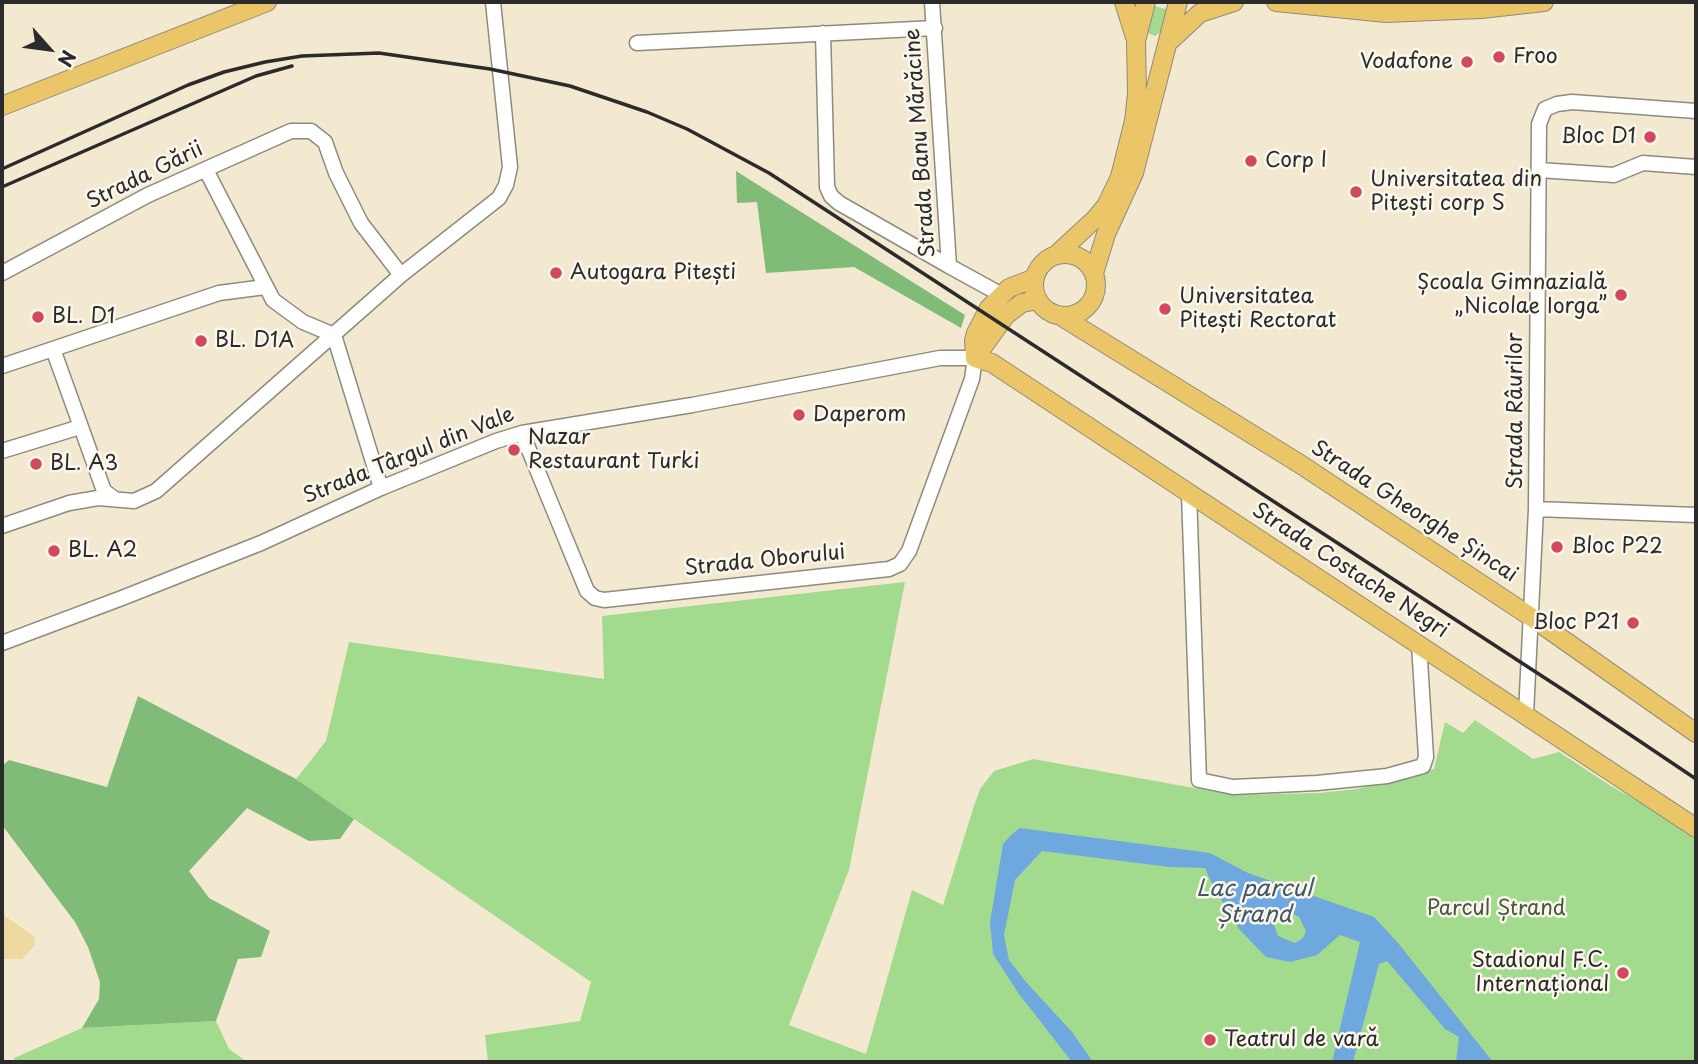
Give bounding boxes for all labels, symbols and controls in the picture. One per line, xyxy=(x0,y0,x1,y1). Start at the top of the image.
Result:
north arrow xyxy=(14,14,84,84)
street label: Strada Banu Mărăcine xyxy=(900,27,942,259)
place label: Froo xyxy=(1513,44,1558,70)
text: N xyxy=(52,46,83,72)
place label: Vodafone xyxy=(1360,49,1453,75)
marker: Froo xyxy=(1491,49,1507,65)
marker: Vodafone xyxy=(1459,54,1475,70)
place label: Bloc D1 xyxy=(1561,124,1636,150)
marker: Bloc D1 xyxy=(1642,129,1658,145)
street label: Strada Gării xyxy=(83,137,207,215)
place label: Corp I xyxy=(1265,148,1327,174)
marker: Corp I xyxy=(1243,153,1259,169)
place label: Universitatea din Pitești corp S xyxy=(1370,167,1542,217)
marker: Universitatea din Pitești corp S xyxy=(1348,184,1364,200)
place label: Autogara Pitești xyxy=(570,260,736,286)
marker: Autogara Pitești xyxy=(548,265,564,281)
place label: Școala Gimnazială „Nicolae Iorga” xyxy=(1417,270,1607,320)
place label: Universitatea Pitești Rectorat xyxy=(1179,284,1336,334)
marker: Școala Gimnazială „Nicolae Iorga” xyxy=(1613,287,1629,303)
marker: Universitatea Pitești Rectorat xyxy=(1157,301,1173,317)
place label: BL. D1 xyxy=(52,304,115,330)
marker: BL. D1 xyxy=(30,309,46,325)
place label: BL. D1A xyxy=(215,328,294,354)
marker: BL. D1A xyxy=(193,333,209,349)
street label: Strada Râurilor xyxy=(1503,333,1529,489)
street label: Strada Târgul din Vale xyxy=(300,402,518,510)
place label: Daperom xyxy=(813,402,906,428)
marker: Daperom xyxy=(791,407,807,423)
place label: Nazar Restaurant Turki xyxy=(528,425,699,475)
street label: Strada Gheorghe Șincai xyxy=(1306,436,1522,588)
marker: Nazar Restaurant Turki xyxy=(506,442,522,458)
place label: BL. A3 xyxy=(50,451,118,477)
marker: BL. A3 xyxy=(28,456,44,472)
street label: Strada Costache Negri xyxy=(1247,498,1453,644)
place label: Bloc P22 xyxy=(1571,534,1663,560)
place label: BL. A2 xyxy=(68,538,137,564)
marker: Bloc P22 xyxy=(1549,539,1565,555)
street label: Strada Oborului xyxy=(683,540,847,582)
marker: BL. A2 xyxy=(46,543,62,559)
place label: Bloc P21 xyxy=(1533,610,1619,636)
marker: Bloc P21 xyxy=(1625,615,1641,631)
water label: Lac parcul Ștrand xyxy=(1196,876,1312,930)
park label: Parcul Ștrand xyxy=(1426,896,1566,922)
place label: Stadionul F.C. Internațional xyxy=(1472,948,1609,998)
marker: Stadionul F.C. Internațional xyxy=(1615,965,1631,981)
place label: Teatrul de vară xyxy=(1224,1027,1379,1053)
marker: Teatrul de vară xyxy=(1202,1032,1218,1048)

